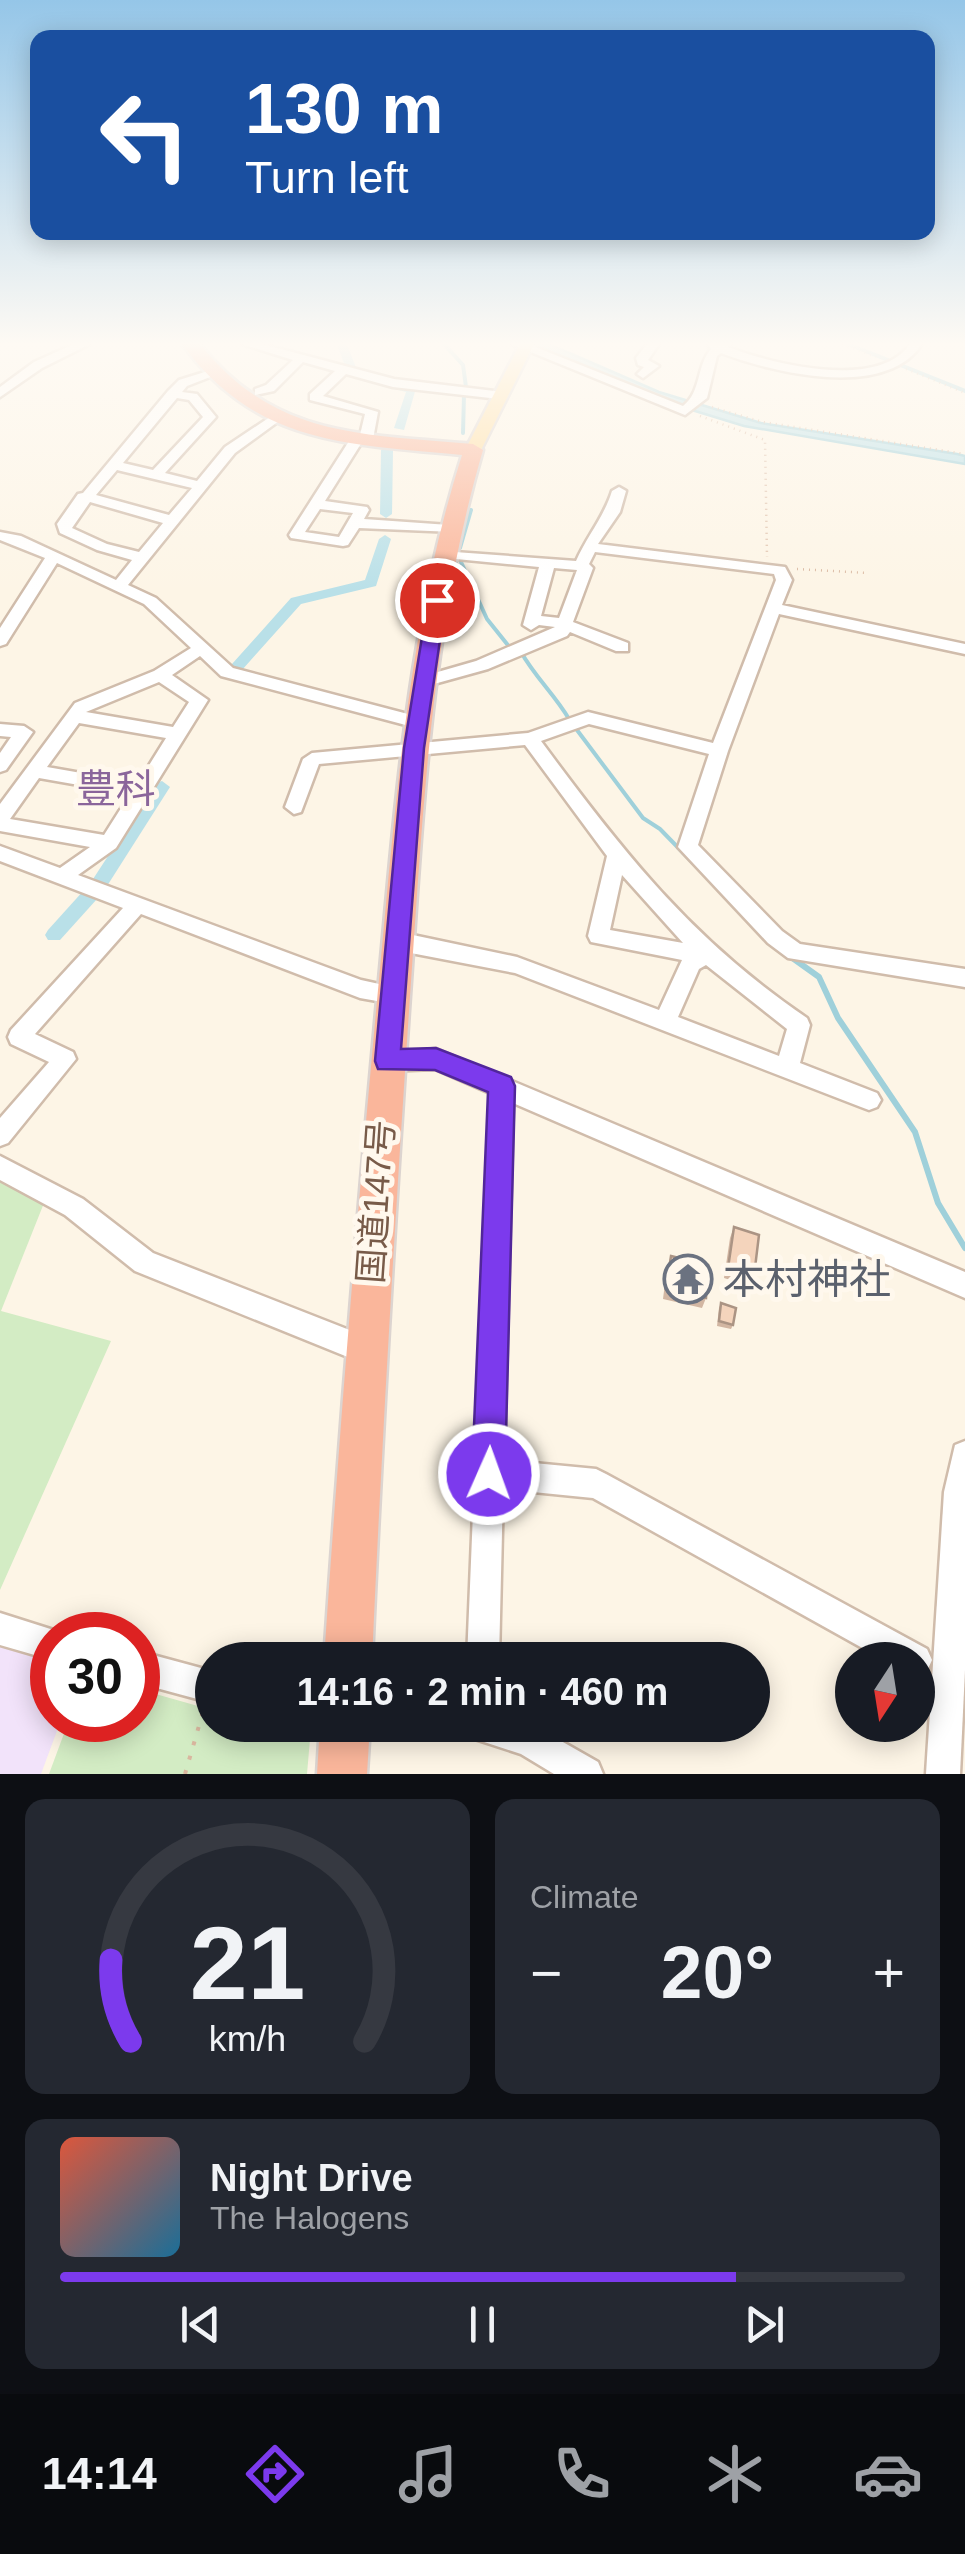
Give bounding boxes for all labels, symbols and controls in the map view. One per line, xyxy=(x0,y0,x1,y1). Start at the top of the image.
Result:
icon: left xyxy=(80,70,210,200)
text: 130 m xyxy=(245,70,443,148)
text: Turn left xyxy=(245,152,408,203)
pin xyxy=(395,558,480,643)
icon: arrive xyxy=(410,573,465,628)
district label: 豊科 xyxy=(76,767,156,811)
street label: 国道147号 xyxy=(350,1119,401,1285)
temple icon: 本村神社 xyxy=(662,1253,714,1305)
place label: 本村神社 xyxy=(723,1256,891,1303)
position arrow xyxy=(437,1422,541,1526)
speed limit sign: 30 xyxy=(30,1612,160,1742)
north arrow xyxy=(835,1642,935,1742)
map controls xyxy=(835,1642,935,1742)
text: 14:16 · 2 min · 460 m xyxy=(297,1671,668,1713)
text: Climate xyxy=(530,1879,638,1915)
text: 21 xyxy=(190,1905,305,2021)
text: 20° xyxy=(661,1930,774,2014)
text: − xyxy=(530,1942,562,2004)
text: + xyxy=(873,1942,905,2004)
text: km/h xyxy=(209,2019,286,2059)
text: Night Drive xyxy=(210,2157,413,2199)
text: The Halogens xyxy=(210,2200,409,2236)
icon: previous xyxy=(173,2297,228,2352)
icon: pause xyxy=(455,2297,510,2352)
icon: next xyxy=(737,2297,792,2352)
icon: directions xyxy=(240,2439,310,2509)
icon: music xyxy=(393,2439,463,2509)
icon: phone xyxy=(547,2439,617,2509)
icon: climate xyxy=(700,2439,770,2509)
icon: car xyxy=(853,2439,923,2509)
text: 14:14 xyxy=(42,2448,157,2499)

